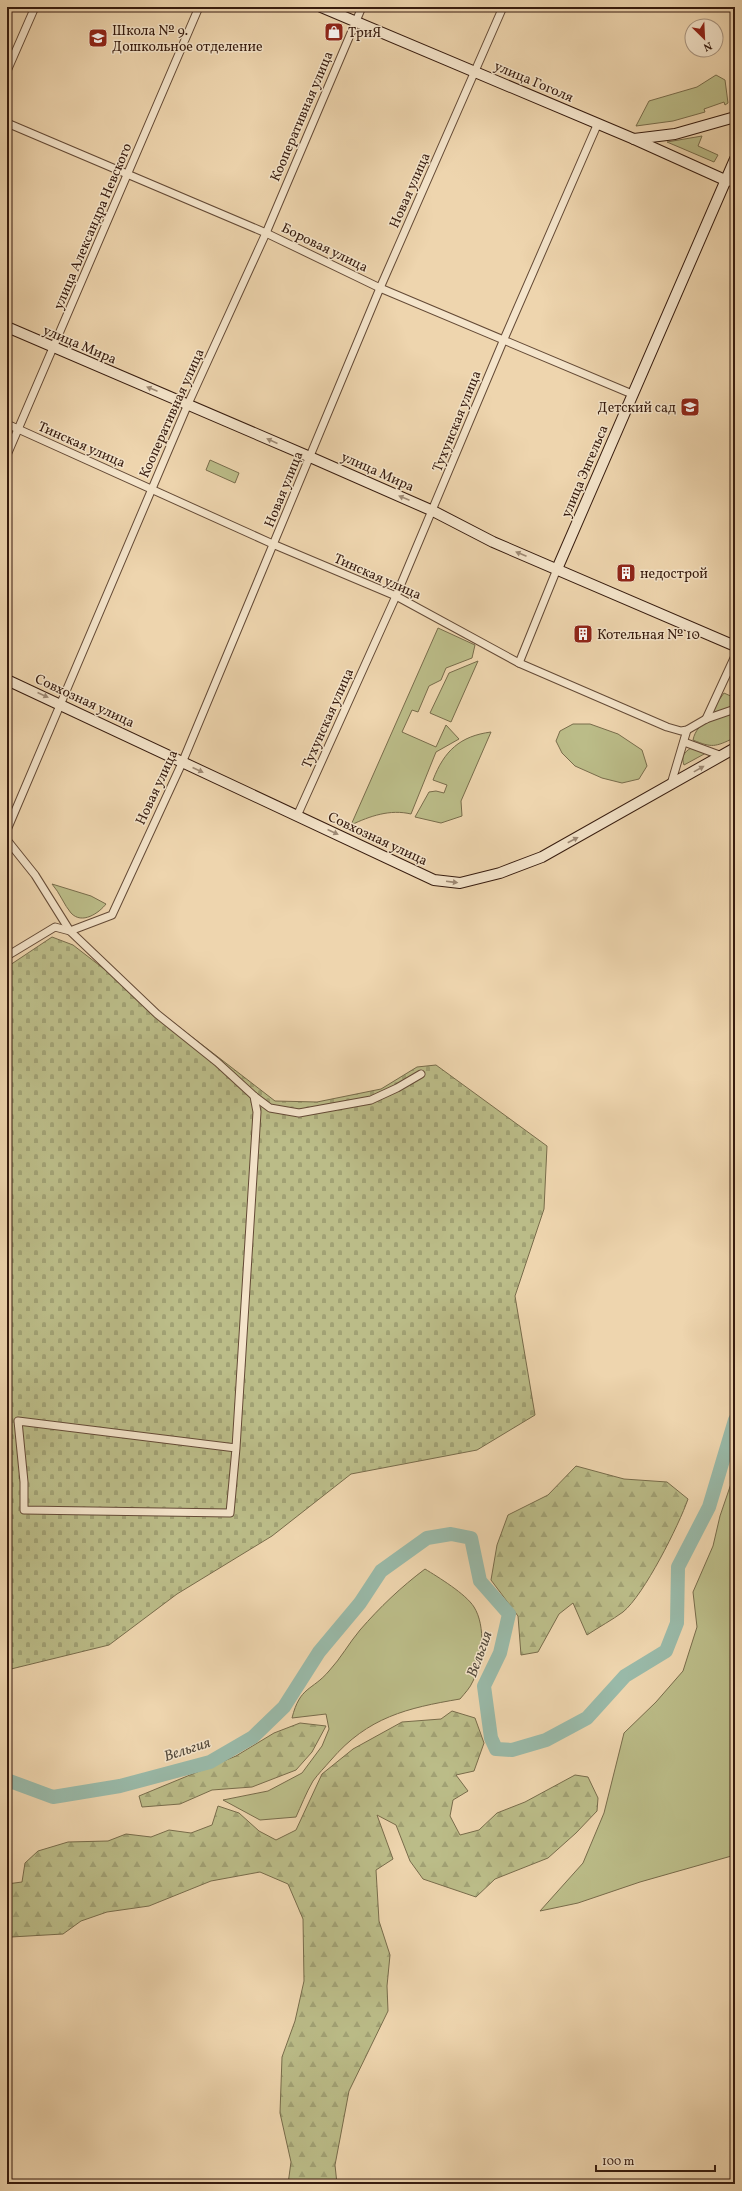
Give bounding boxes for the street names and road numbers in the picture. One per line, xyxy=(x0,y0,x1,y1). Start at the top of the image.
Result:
street label: Кооперативная улица xyxy=(266,49,338,185)
street label: улица Гоголя xyxy=(491,57,576,108)
street label: улица Александра Невского xyxy=(50,140,137,313)
street label: Новая улица xyxy=(385,150,435,231)
street label: Боровая улица xyxy=(278,219,371,278)
street label: улица Мира xyxy=(40,321,119,369)
street label: Кооперативная улица xyxy=(135,346,209,481)
street label: Тухунская улица xyxy=(428,368,486,475)
street label: Тинская улица xyxy=(35,418,128,473)
street label: улица Энгельса xyxy=(557,422,614,521)
street label: улица Мира xyxy=(338,448,417,497)
street label: Новая улица xyxy=(260,449,308,531)
street label: Тинская улица xyxy=(331,550,424,605)
street label: Тухунская улица xyxy=(298,665,359,772)
street label: Совхозная улица xyxy=(31,670,137,733)
street label: Новая улица xyxy=(132,747,183,828)
street label: Совхозная улица xyxy=(324,808,430,871)

